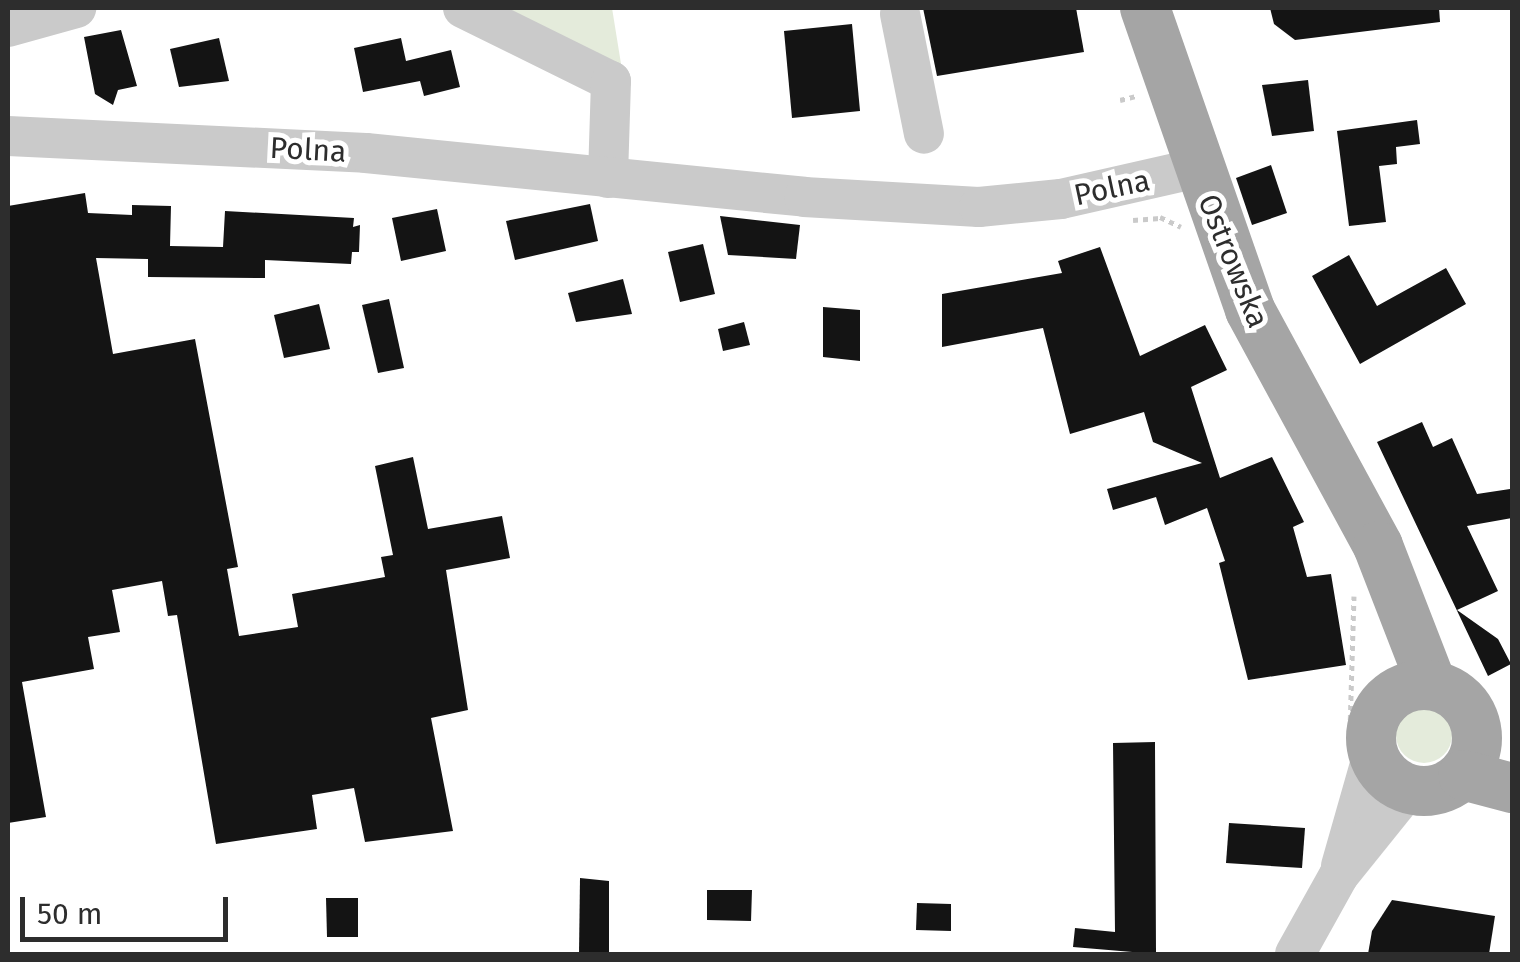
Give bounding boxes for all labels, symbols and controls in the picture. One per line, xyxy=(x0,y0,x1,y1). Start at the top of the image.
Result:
street label: Polna xyxy=(269,130,347,170)
street label: Polna xyxy=(1071,162,1153,214)
street label: Ostrowska xyxy=(1190,189,1276,333)
scale bar xyxy=(25,877,232,939)
text: 50 m xyxy=(37,896,102,932)

